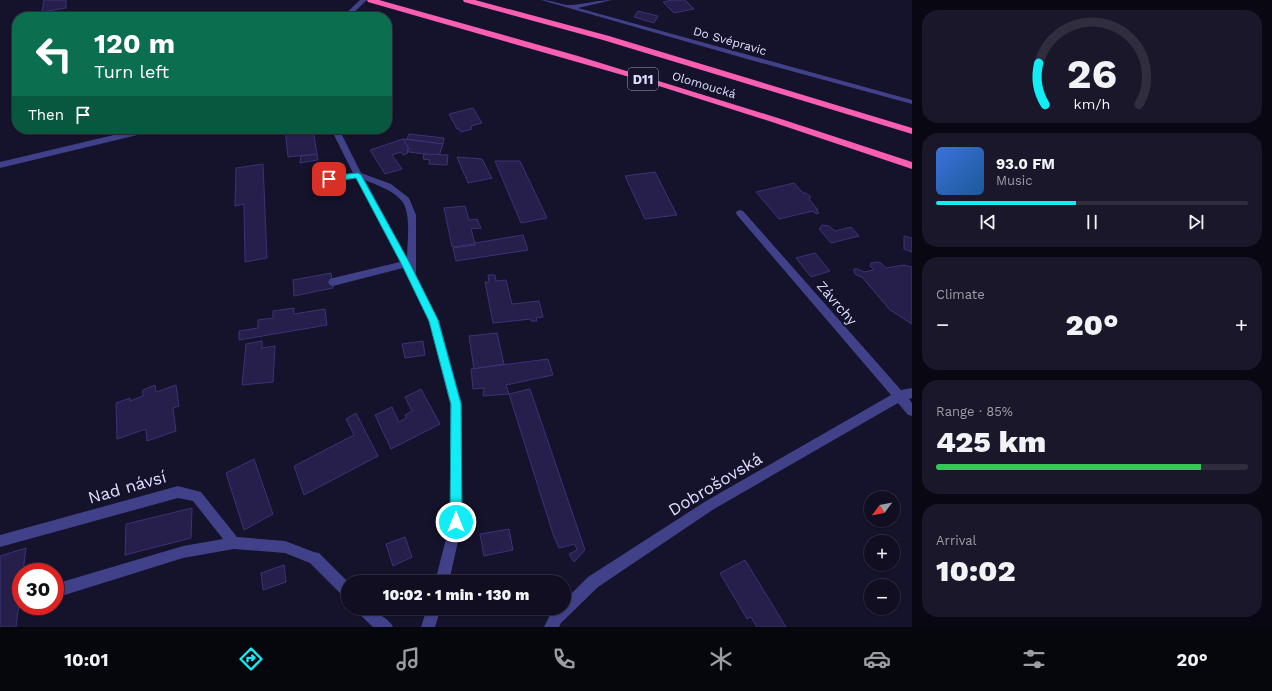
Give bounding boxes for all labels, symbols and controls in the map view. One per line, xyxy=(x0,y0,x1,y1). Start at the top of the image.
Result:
street label: Do Svépravic xyxy=(692,24,769,58)
text: 120 m xyxy=(94,27,175,60)
icon: left xyxy=(28,28,80,80)
text: 26 xyxy=(1067,49,1117,98)
text: Turn left xyxy=(94,61,169,82)
road number: D11 xyxy=(628,68,658,90)
street label: Olomoucká xyxy=(670,69,738,101)
text: km/h xyxy=(1074,95,1110,111)
icon: arrive xyxy=(72,104,94,126)
text: Then xyxy=(28,106,64,124)
text: 93.0 FM xyxy=(996,155,1055,173)
pin xyxy=(312,162,346,196)
icon: arrive xyxy=(318,168,340,190)
text: Music xyxy=(996,173,1033,188)
icon: previous xyxy=(977,211,999,233)
icon: pause xyxy=(1081,211,1103,233)
icon: next xyxy=(1185,211,1207,233)
street label: Závrchy xyxy=(814,278,861,329)
text: Climate xyxy=(936,287,985,302)
text: 20° xyxy=(1066,307,1118,342)
text: − xyxy=(936,312,949,337)
text: + xyxy=(1235,312,1248,337)
text: Range · 85% xyxy=(936,404,1013,419)
text: 425 km xyxy=(936,424,1046,459)
street label: Dobrošovská xyxy=(665,448,766,520)
street label: Nad návsí xyxy=(86,466,169,508)
north arrow xyxy=(864,491,900,527)
map controls xyxy=(864,491,900,615)
position arrow xyxy=(435,501,477,543)
text: Arrival xyxy=(936,533,977,548)
button: + xyxy=(864,535,900,571)
text: 10:02 xyxy=(936,553,1016,588)
speed limit sign: 30 xyxy=(12,563,64,615)
button: − xyxy=(864,579,900,615)
text: 10:02 · 1 min · 130 m xyxy=(383,586,529,604)
icon: directions xyxy=(237,645,265,673)
icon: music xyxy=(394,645,422,673)
icon: phone xyxy=(550,645,578,673)
icon: climate xyxy=(707,645,735,673)
icon: car xyxy=(863,645,891,673)
icon: filters xyxy=(1020,645,1048,673)
text: 10:01 xyxy=(64,649,108,670)
text: 20° xyxy=(1176,649,1208,670)

